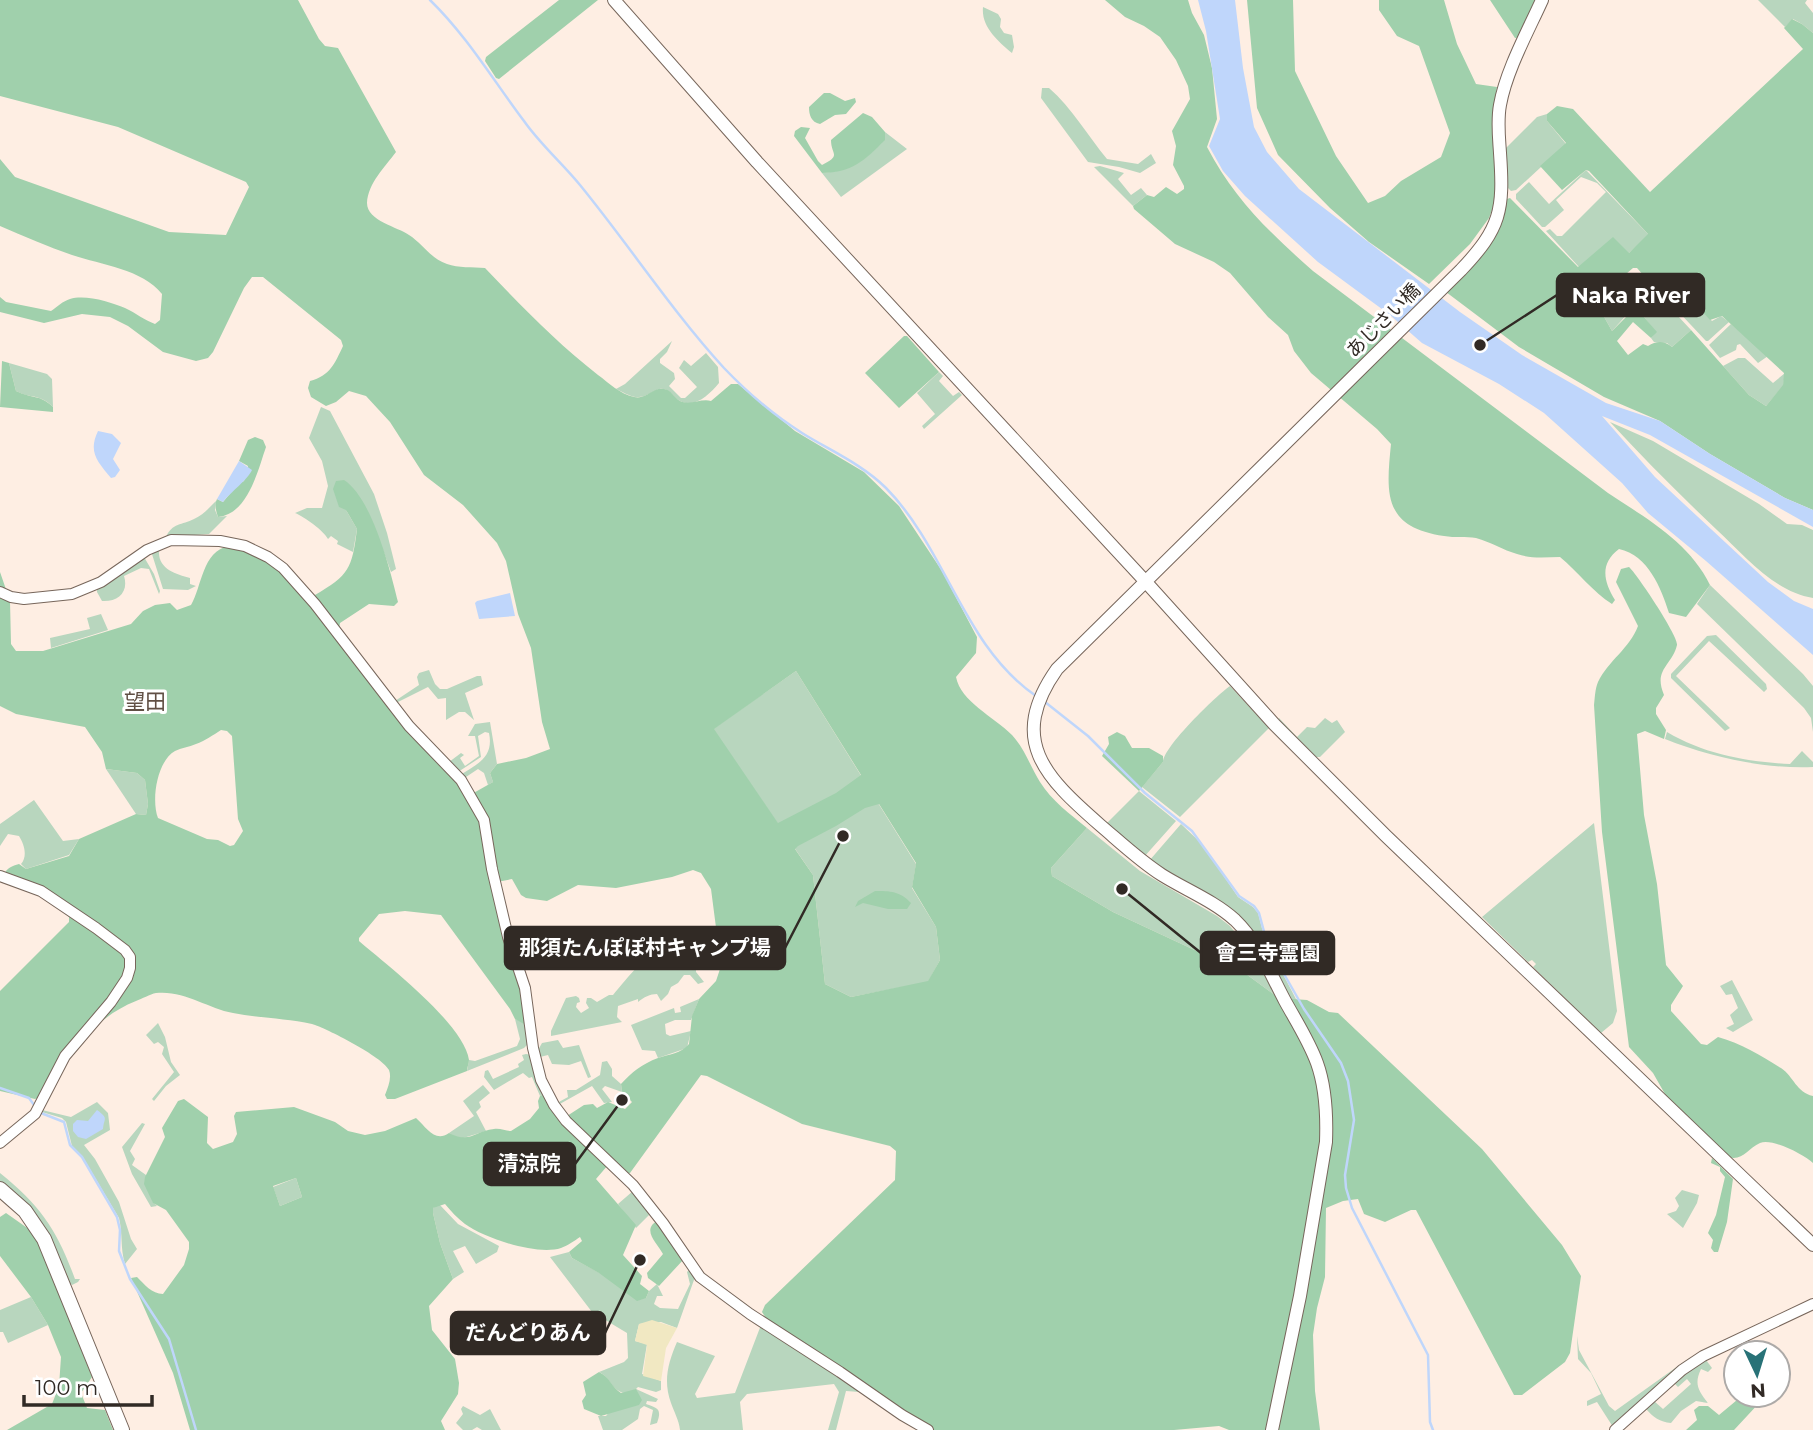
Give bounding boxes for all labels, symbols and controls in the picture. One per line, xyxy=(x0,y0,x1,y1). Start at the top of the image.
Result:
callout: Naka River xyxy=(1557,274,1704,316)
street label: あじさい橋 xyxy=(1342,279,1425,362)
text: Naka River xyxy=(1572,283,1690,308)
district label: 望田 xyxy=(124,689,166,714)
callout: 那須たんぽぽ村キャンプ場 xyxy=(505,927,785,969)
callout: 會三寺霊園 xyxy=(1201,932,1334,974)
text: 那須たんぽぽ村キャンプ場 xyxy=(519,935,771,960)
text: 會三寺霊園 xyxy=(1216,940,1321,965)
callout: 清涼院 xyxy=(484,1143,575,1185)
text: 清涼院 xyxy=(498,1151,561,1176)
callout: だんどりあん xyxy=(451,1312,605,1354)
text: だんどりあん xyxy=(465,1320,591,1345)
north arrow xyxy=(1722,1339,1792,1409)
scale bar xyxy=(24,1364,152,1408)
text: 100 m xyxy=(35,1375,98,1400)
text: N xyxy=(1750,1378,1767,1402)

